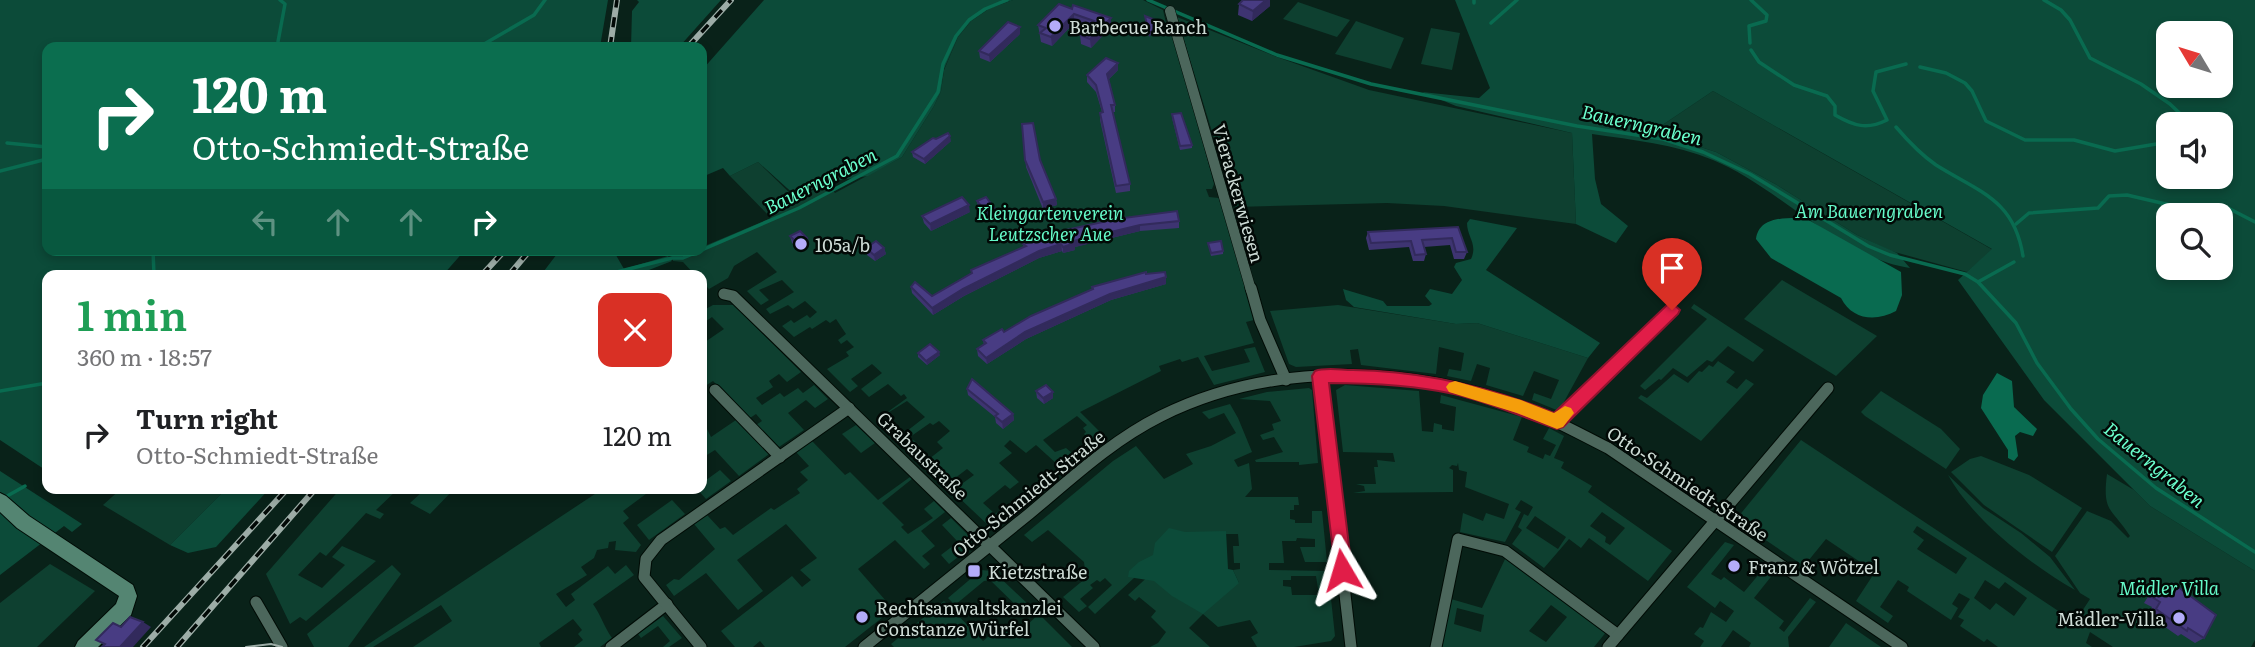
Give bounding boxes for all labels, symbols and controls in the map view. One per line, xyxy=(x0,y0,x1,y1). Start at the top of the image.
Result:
place label: Barbecue Ranch xyxy=(1069,13,1207,40)
marker: Barbecue Ranch xyxy=(1047,18,1063,34)
north arrow xyxy=(2156,21,2233,98)
map controls xyxy=(2156,21,2233,280)
text: 120 m xyxy=(192,55,327,128)
icon: right xyxy=(77,70,168,161)
water label: Bauerngraben xyxy=(1579,97,1706,152)
button: sound xyxy=(2156,112,2233,189)
street label: Vierackerwiesen xyxy=(1206,120,1272,266)
text: Otto-Schmiedt-Straße xyxy=(192,122,529,170)
water label: Bauerngraben xyxy=(759,139,882,220)
park label: Am Bauerngraben xyxy=(1795,197,1943,224)
park label: Kleingartenverein Leutzscher Aue xyxy=(976,199,1124,247)
icon: left xyxy=(246,203,284,241)
icon: ahead xyxy=(319,203,357,241)
icon: ahead xyxy=(392,203,430,241)
icon: right xyxy=(465,203,503,241)
button: search xyxy=(2156,203,2233,280)
place label: 105a/b xyxy=(815,231,870,258)
marker: 105a/b xyxy=(793,236,809,252)
pin xyxy=(1642,238,1702,310)
icon: arrive xyxy=(1653,249,1691,287)
text: 1 min xyxy=(77,282,187,344)
button: close xyxy=(598,293,672,367)
text: 360 m · 18:57 xyxy=(77,339,212,373)
text: Turn right xyxy=(136,398,278,437)
street label: Grabaustraße xyxy=(871,405,975,505)
water label: Bauerngraben xyxy=(2098,414,2212,514)
text: 120 m xyxy=(603,415,672,454)
icon: right xyxy=(77,416,115,454)
street label: Otto-Schmiedt-Straße xyxy=(1602,419,1774,547)
street label: Otto-Schmiedt-Straße xyxy=(946,423,1110,563)
text: Otto-Schmiedt-Straße xyxy=(136,437,379,471)
position arrow xyxy=(1305,533,1379,607)
place label: Franz & Wötzel xyxy=(1748,553,1879,580)
place label: Kietzstraße xyxy=(988,558,1087,585)
marker: Franz & Wötzel xyxy=(1726,558,1742,574)
marker: Kietzstraße xyxy=(966,563,982,579)
park label: Mädler Villa xyxy=(2119,574,2220,601)
place label: Rechtsanwaltskanzlei Constanze Würfel xyxy=(876,594,1062,642)
place label: Mädler-Villa xyxy=(2057,605,2165,632)
marker: Rechtsanwaltskanzlei Constanze Würfel xyxy=(854,609,870,625)
marker: Mädler-Villa xyxy=(2171,610,2187,626)

